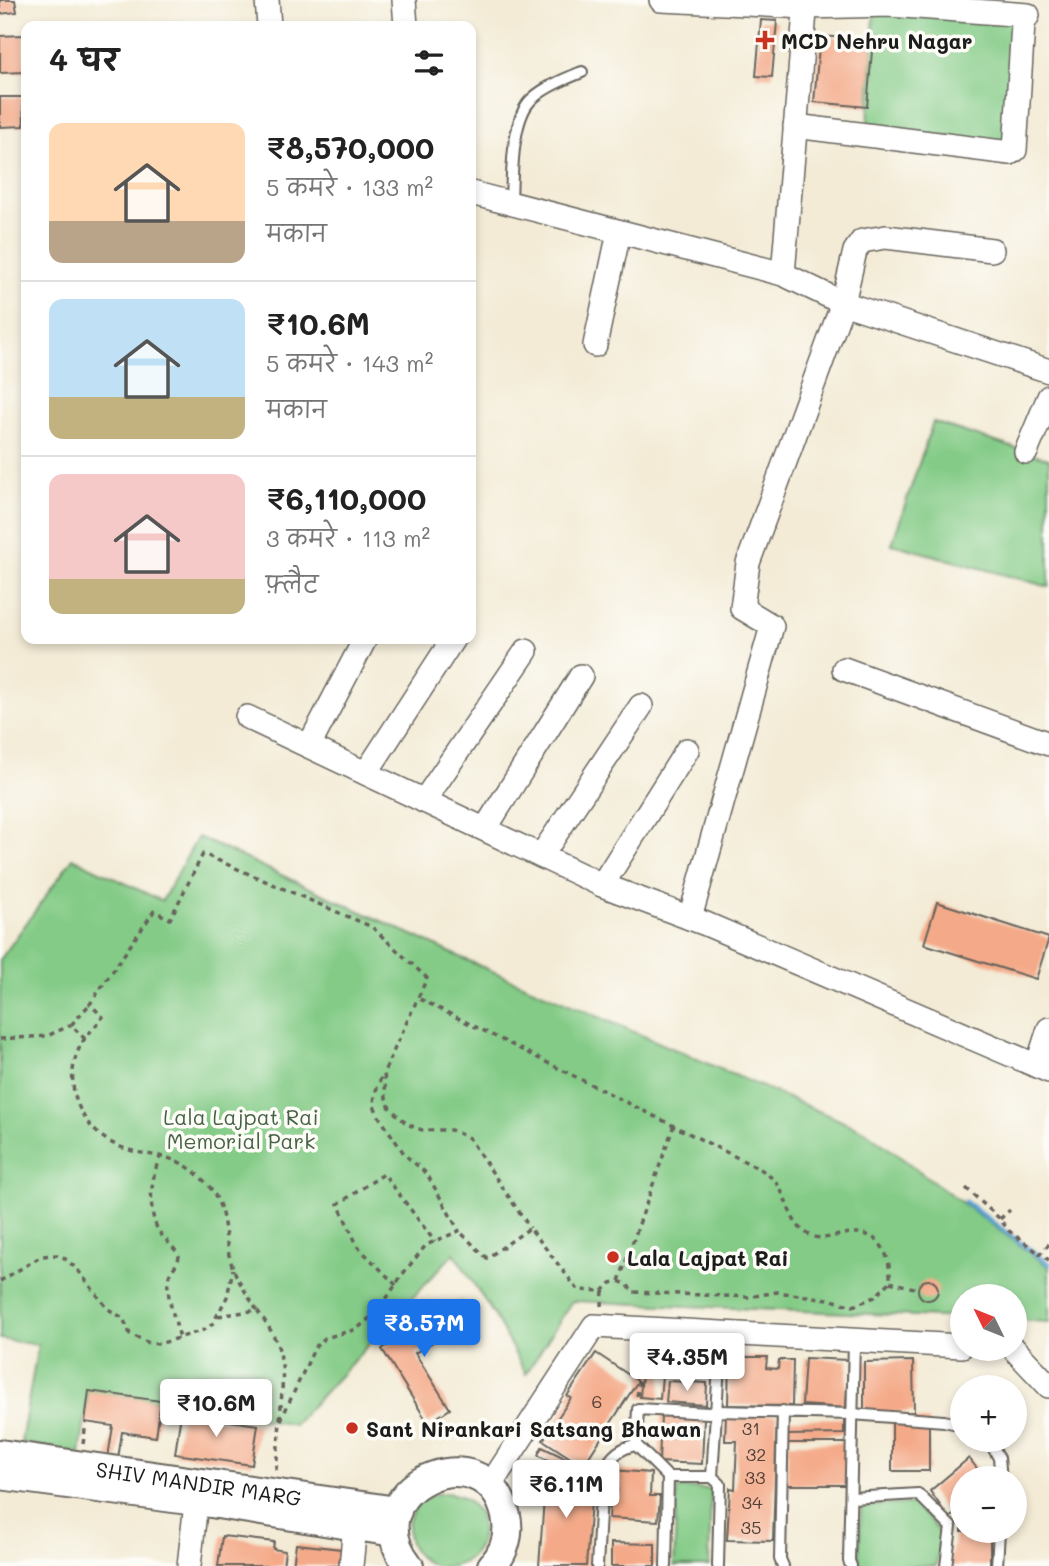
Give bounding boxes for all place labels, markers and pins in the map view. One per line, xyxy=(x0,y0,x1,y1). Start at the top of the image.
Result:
place label: MCD Nehru Nagar xyxy=(781,27,973,54)
marker: MCD Nehru Nagar xyxy=(755,30,775,50)
place label: Lala Lajpat Rai xyxy=(627,1244,789,1271)
marker: Lala Lajpat Rai xyxy=(605,1249,621,1265)
pin: ₹8.57M xyxy=(367,1300,481,1359)
pin: ₹4.35M xyxy=(630,1334,744,1393)
pin: ₹10.6M xyxy=(159,1380,273,1439)
place label: Sant Nirankari Satsang Bhawan xyxy=(366,1415,701,1442)
marker: Sant Nirankari Satsang Bhawan xyxy=(344,1420,360,1436)
pin: ₹6.11M xyxy=(509,1460,623,1520)

